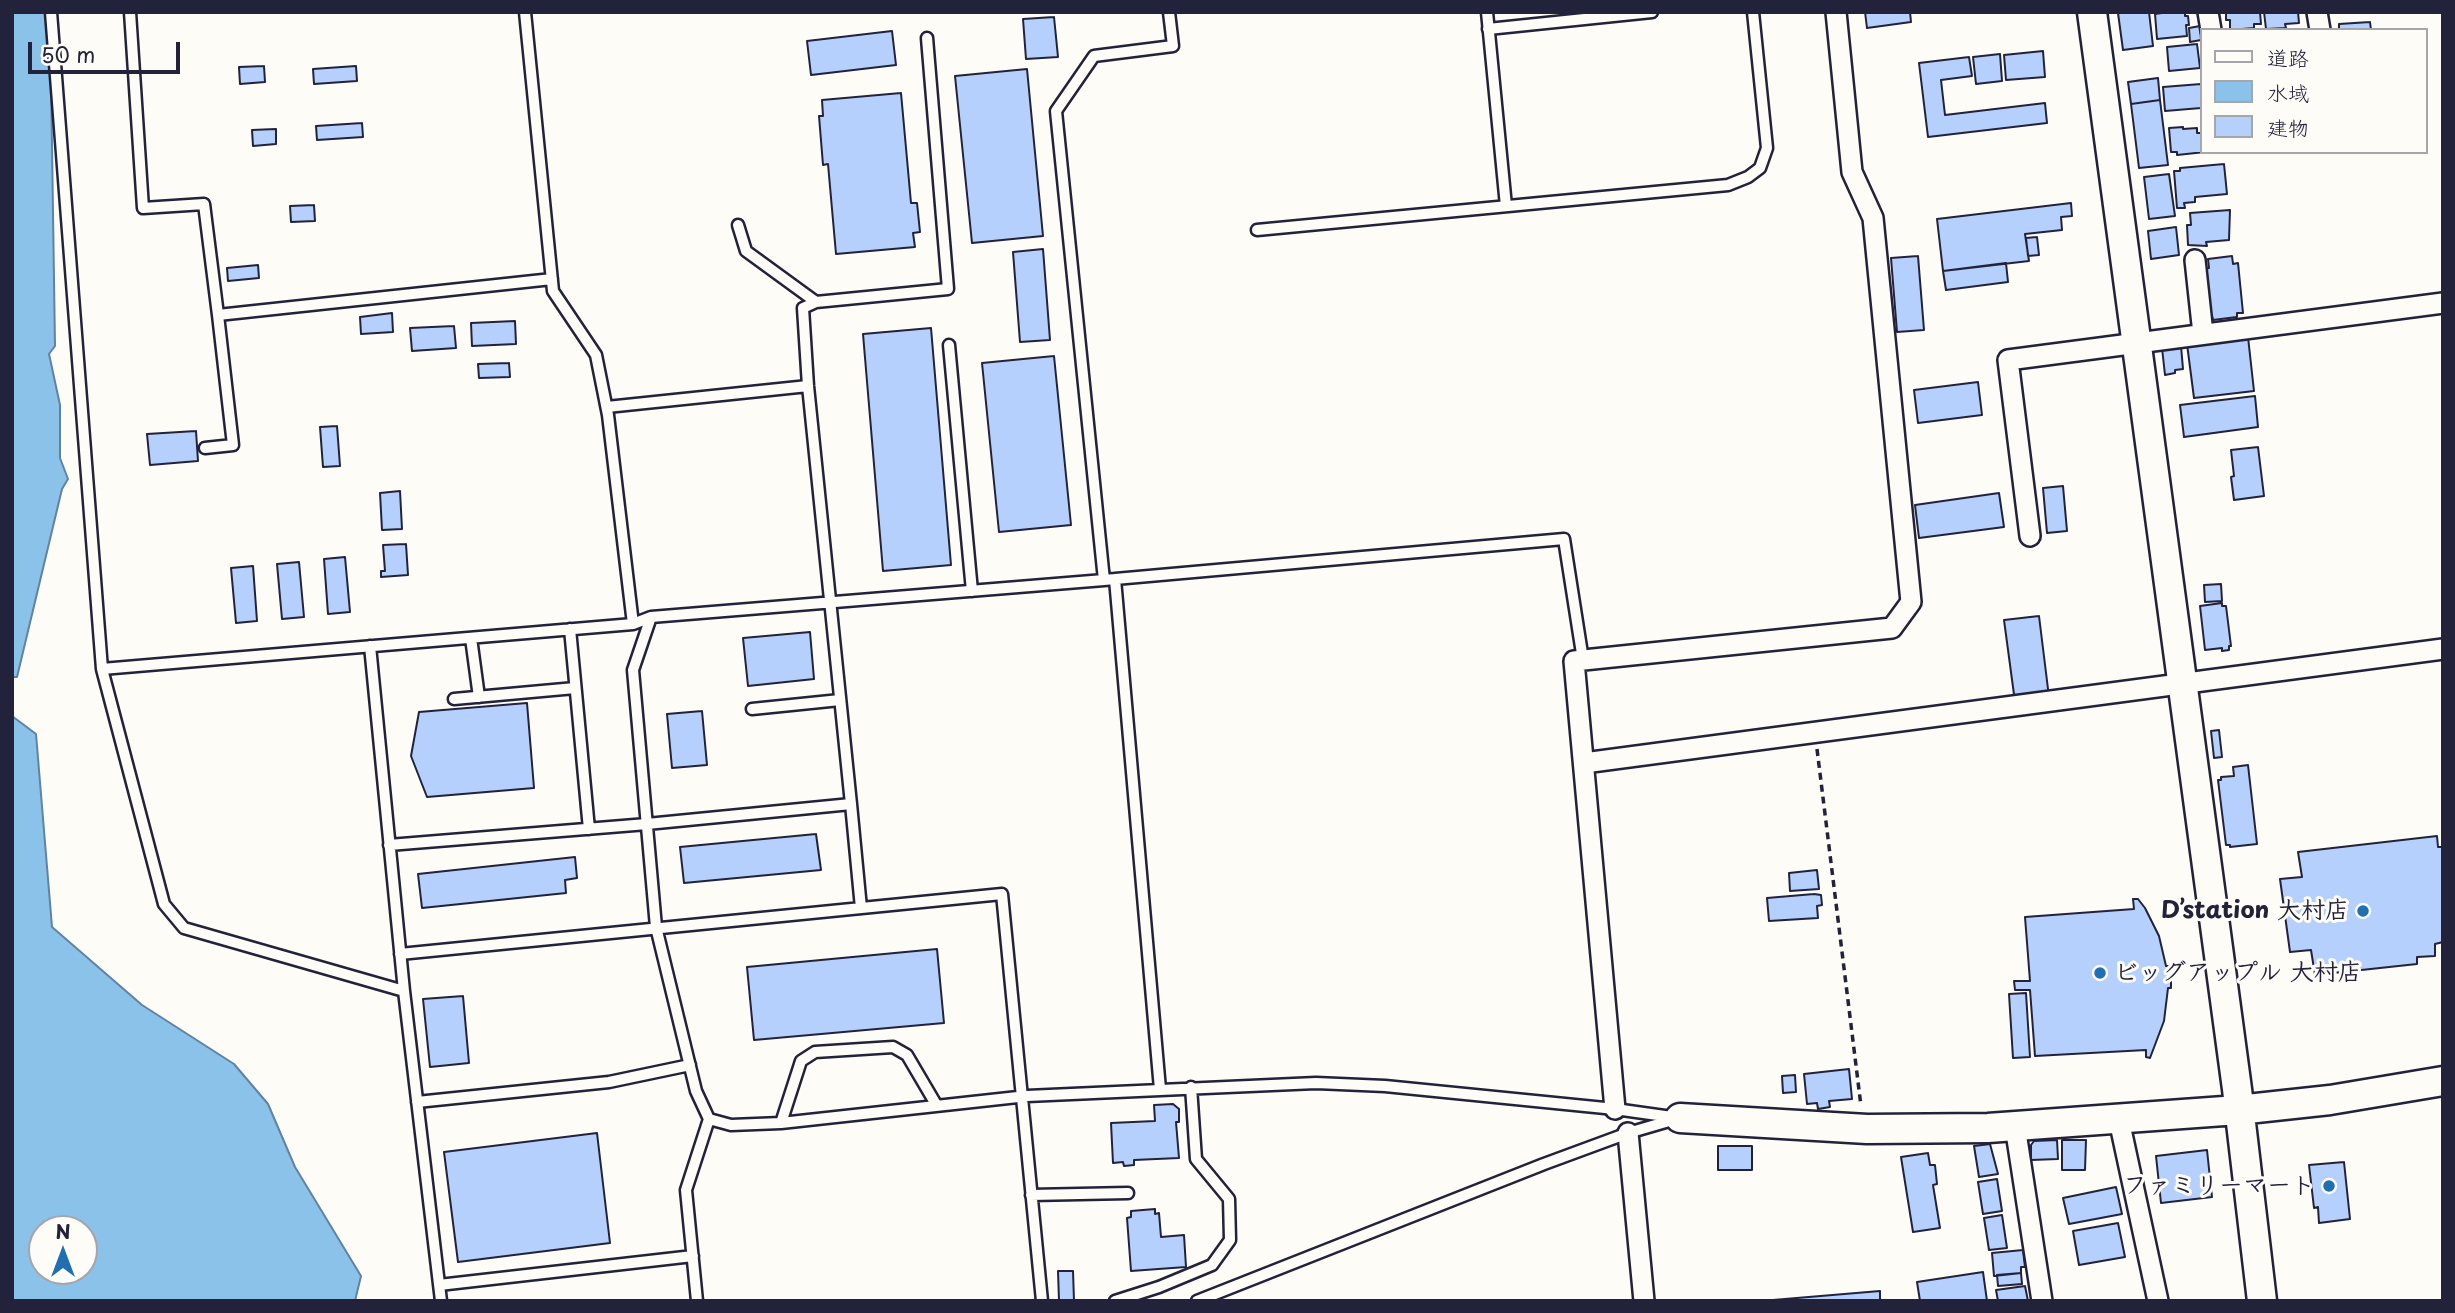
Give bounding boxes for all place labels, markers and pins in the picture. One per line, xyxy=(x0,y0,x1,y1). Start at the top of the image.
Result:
place label: D’station 大村店 xyxy=(2161,897,2349,925)
marker: D’station 大村店 xyxy=(2355,903,2371,919)
place label: ビッグアップル 大村店 xyxy=(2114,959,2362,987)
marker: ビッグアップル 大村店 xyxy=(2092,965,2108,981)
place label: ファミリーマート xyxy=(2123,1172,2315,1200)
marker: ファミリーマート xyxy=(2321,1178,2337,1194)

